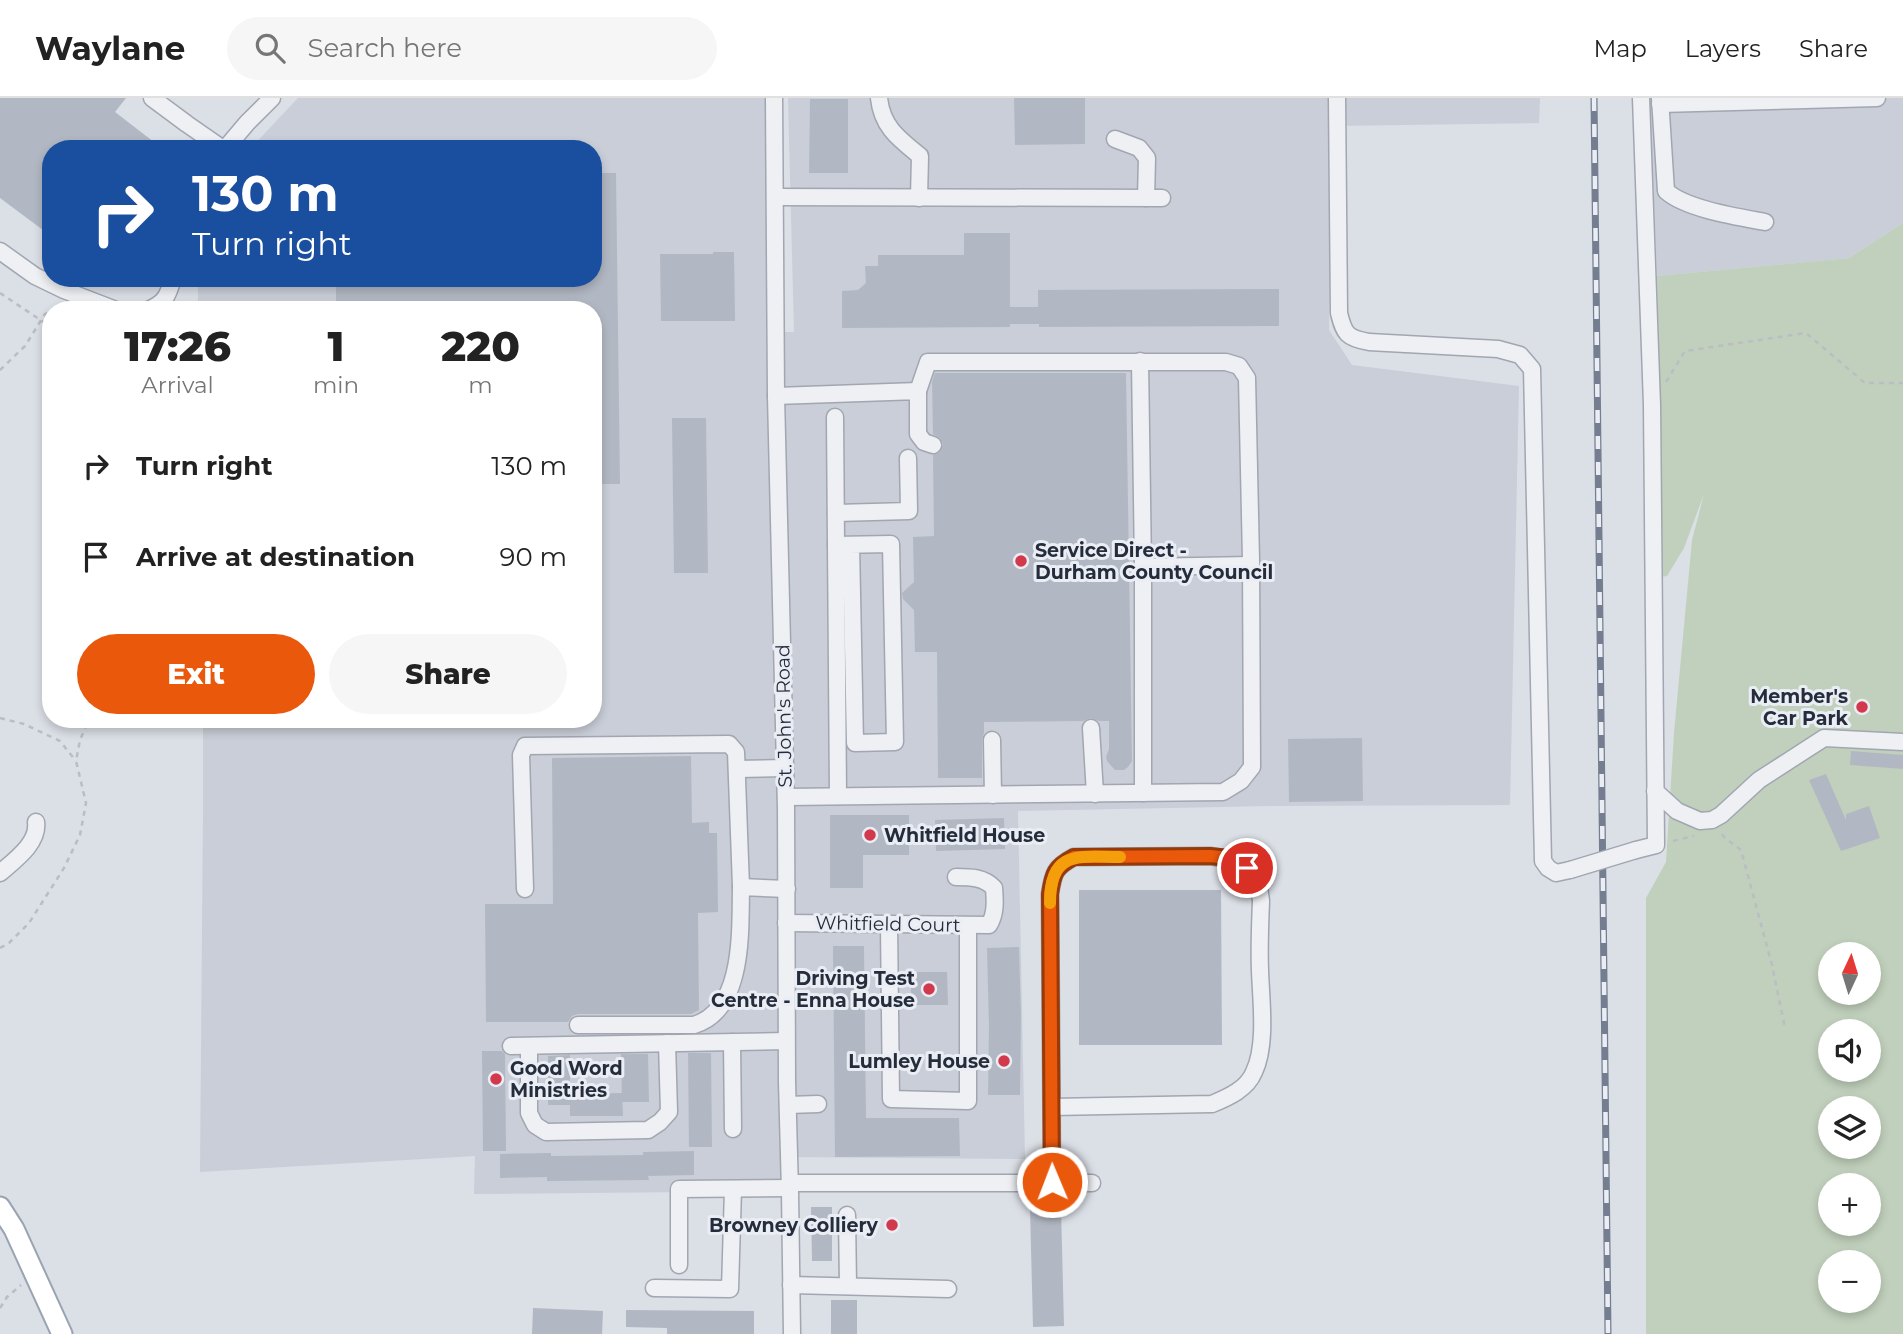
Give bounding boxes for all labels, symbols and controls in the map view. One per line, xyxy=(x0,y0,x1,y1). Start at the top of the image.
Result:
search box xyxy=(227,17,717,80)
text: Waylane xyxy=(35,28,185,68)
icon: search xyxy=(251,29,289,67)
text: Search here xyxy=(307,32,462,64)
text: Map xyxy=(1593,34,1647,63)
text: Layers xyxy=(1685,34,1761,63)
text: Share xyxy=(1799,34,1868,63)
text: 130 m xyxy=(192,164,339,223)
icon: right xyxy=(77,168,168,259)
text: Turn right xyxy=(192,224,352,263)
text: 17:26 xyxy=(124,320,231,372)
text: 1 xyxy=(327,320,344,372)
text: 220 xyxy=(441,320,520,372)
text: Arrival xyxy=(141,371,214,399)
text: min xyxy=(313,371,359,399)
text: m xyxy=(468,371,493,399)
icon: right xyxy=(77,447,115,485)
text: Turn right xyxy=(136,450,272,482)
text: 130 m xyxy=(491,450,567,482)
icon: arrive xyxy=(77,538,115,576)
place label: Service Direct - Durham County Council xyxy=(1035,539,1273,584)
text: Arrive at destination xyxy=(136,541,415,573)
text: 90 m xyxy=(500,541,567,573)
marker: Service Direct - Durham County Council xyxy=(1013,553,1029,569)
button: Exit xyxy=(77,634,315,714)
button: Share xyxy=(329,634,567,714)
street label: St. John's Road xyxy=(771,644,797,788)
place label: Member's Car Park xyxy=(1750,685,1849,730)
marker: Member's Car Park xyxy=(1854,699,1870,715)
place label: Whitfield House xyxy=(884,824,1045,847)
marker: Whitfield House xyxy=(862,827,878,843)
pin xyxy=(1217,838,1277,898)
icon: arrive xyxy=(1228,849,1266,887)
street label: Whitfield Court xyxy=(815,911,961,937)
north arrow xyxy=(1818,942,1881,1004)
map controls xyxy=(1818,942,1881,1313)
place label: Driving Test Centre - Enna House xyxy=(711,967,915,1012)
marker: Driving Test Centre - Enna House xyxy=(921,981,937,997)
button: sound xyxy=(1818,1019,1881,1082)
place label: Lumley House xyxy=(848,1050,990,1073)
marker: Lumley House xyxy=(996,1053,1012,1069)
place label: Good Word Ministries xyxy=(510,1057,623,1102)
marker: Good Word Ministries xyxy=(488,1071,504,1087)
button: layers xyxy=(1818,1096,1881,1159)
position arrow xyxy=(1015,1145,1089,1219)
button: + xyxy=(1818,1173,1881,1236)
place label: Browney Colliery xyxy=(709,1214,879,1237)
marker: Browney Colliery xyxy=(884,1217,900,1233)
button: − xyxy=(1818,1250,1881,1313)

